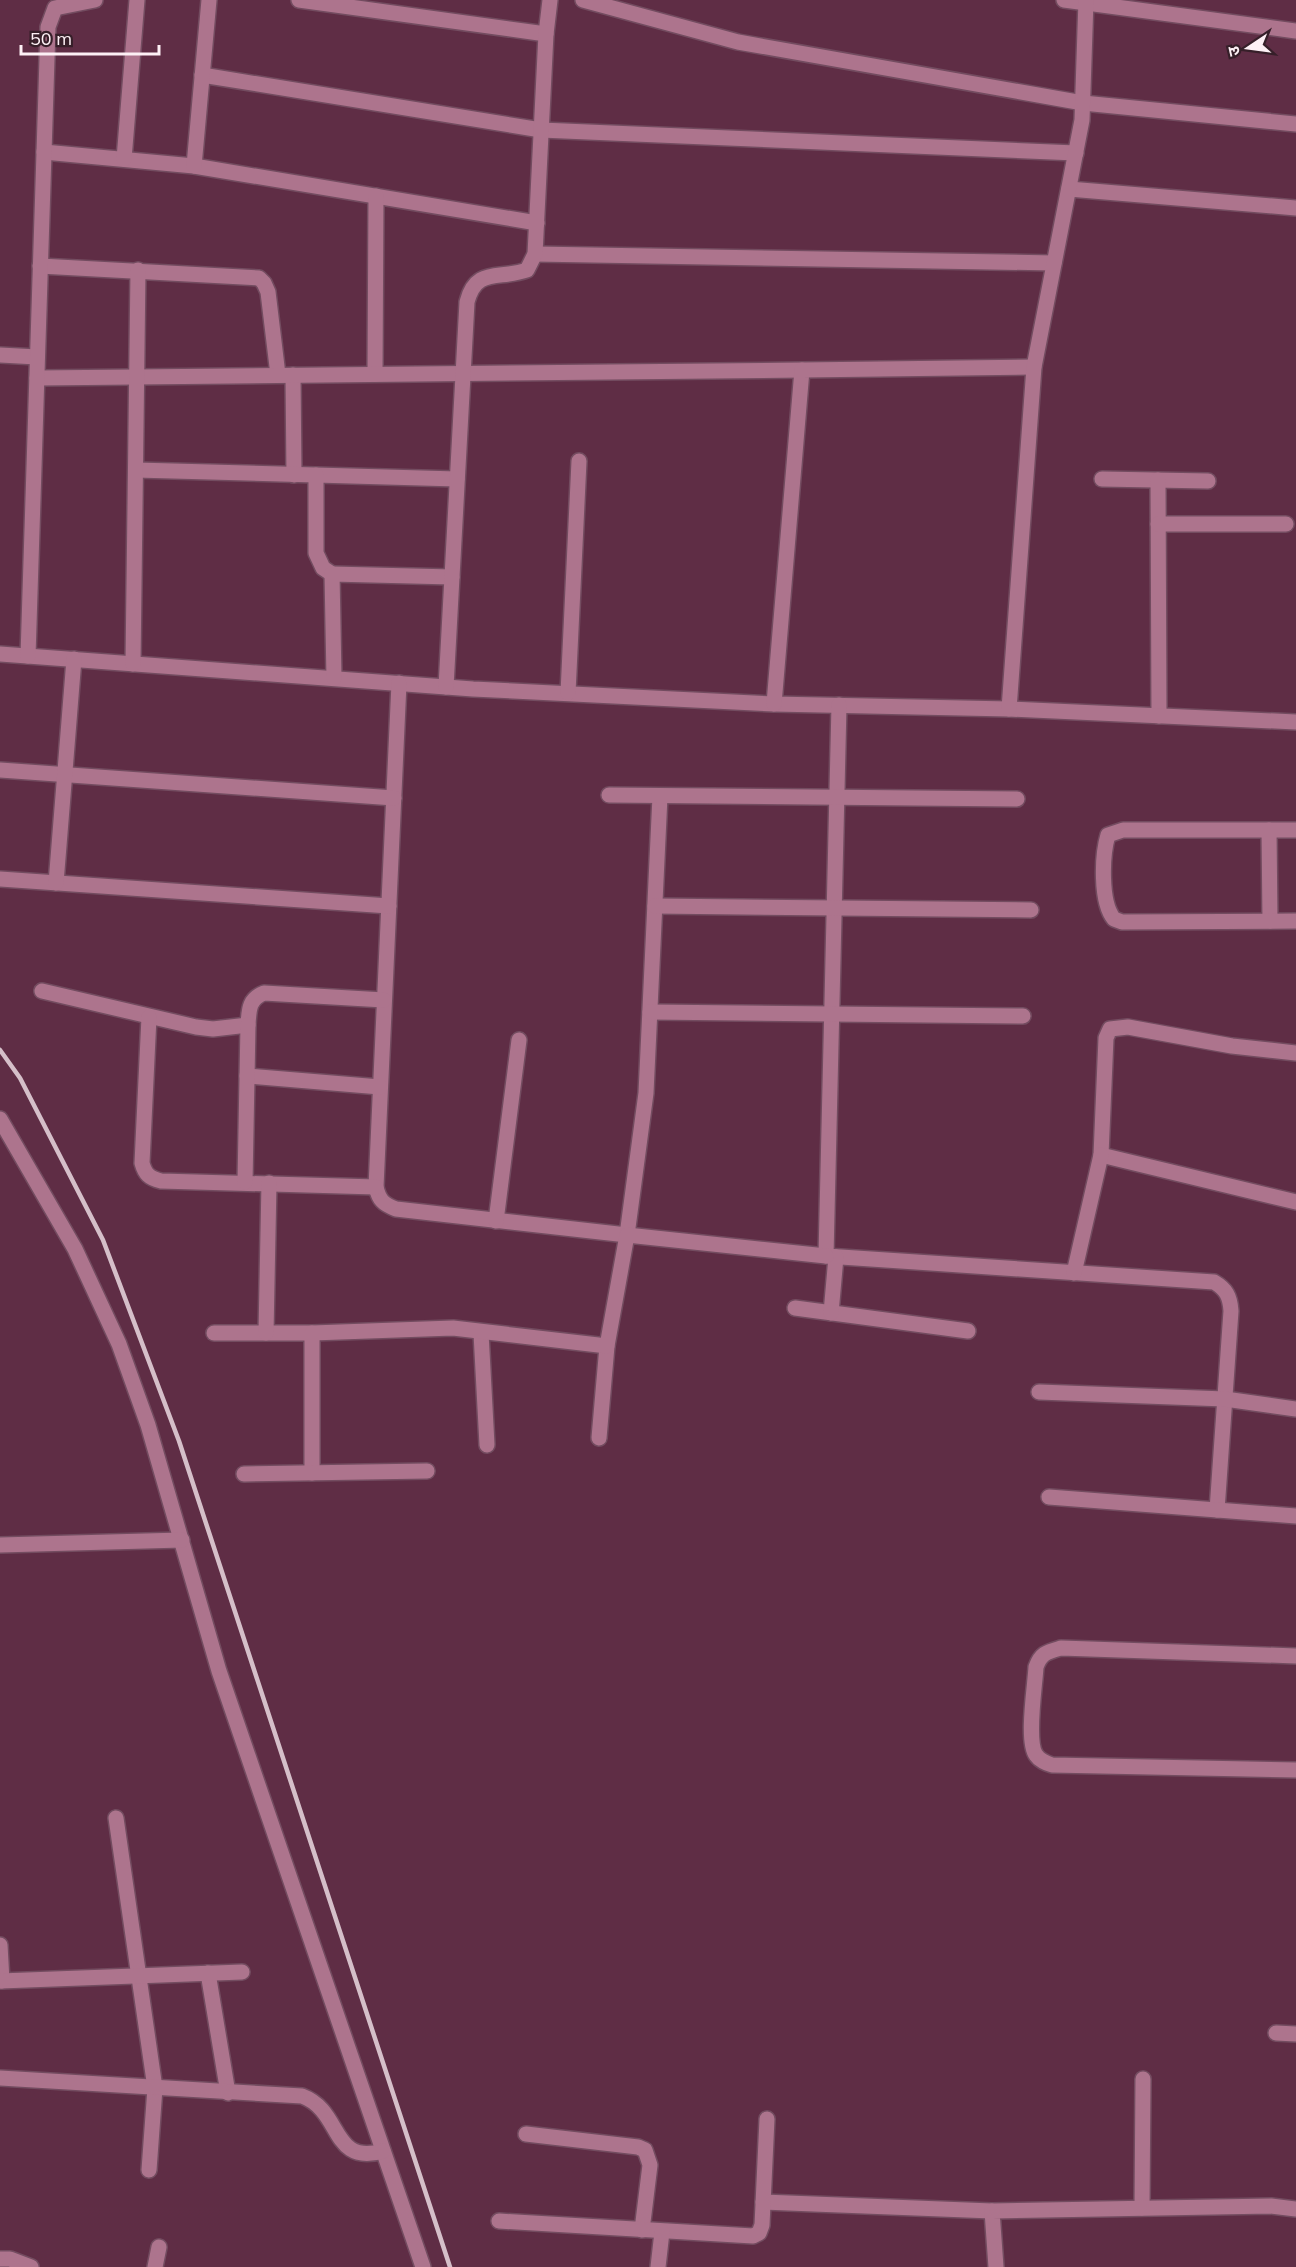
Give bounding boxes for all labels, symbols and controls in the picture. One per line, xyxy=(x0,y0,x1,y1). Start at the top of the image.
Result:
scale bar xyxy=(21,18,159,56)
north arrow xyxy=(1218,18,1278,78)
text: 50 m xyxy=(30,27,72,50)
text: उ xyxy=(1222,44,1244,58)

